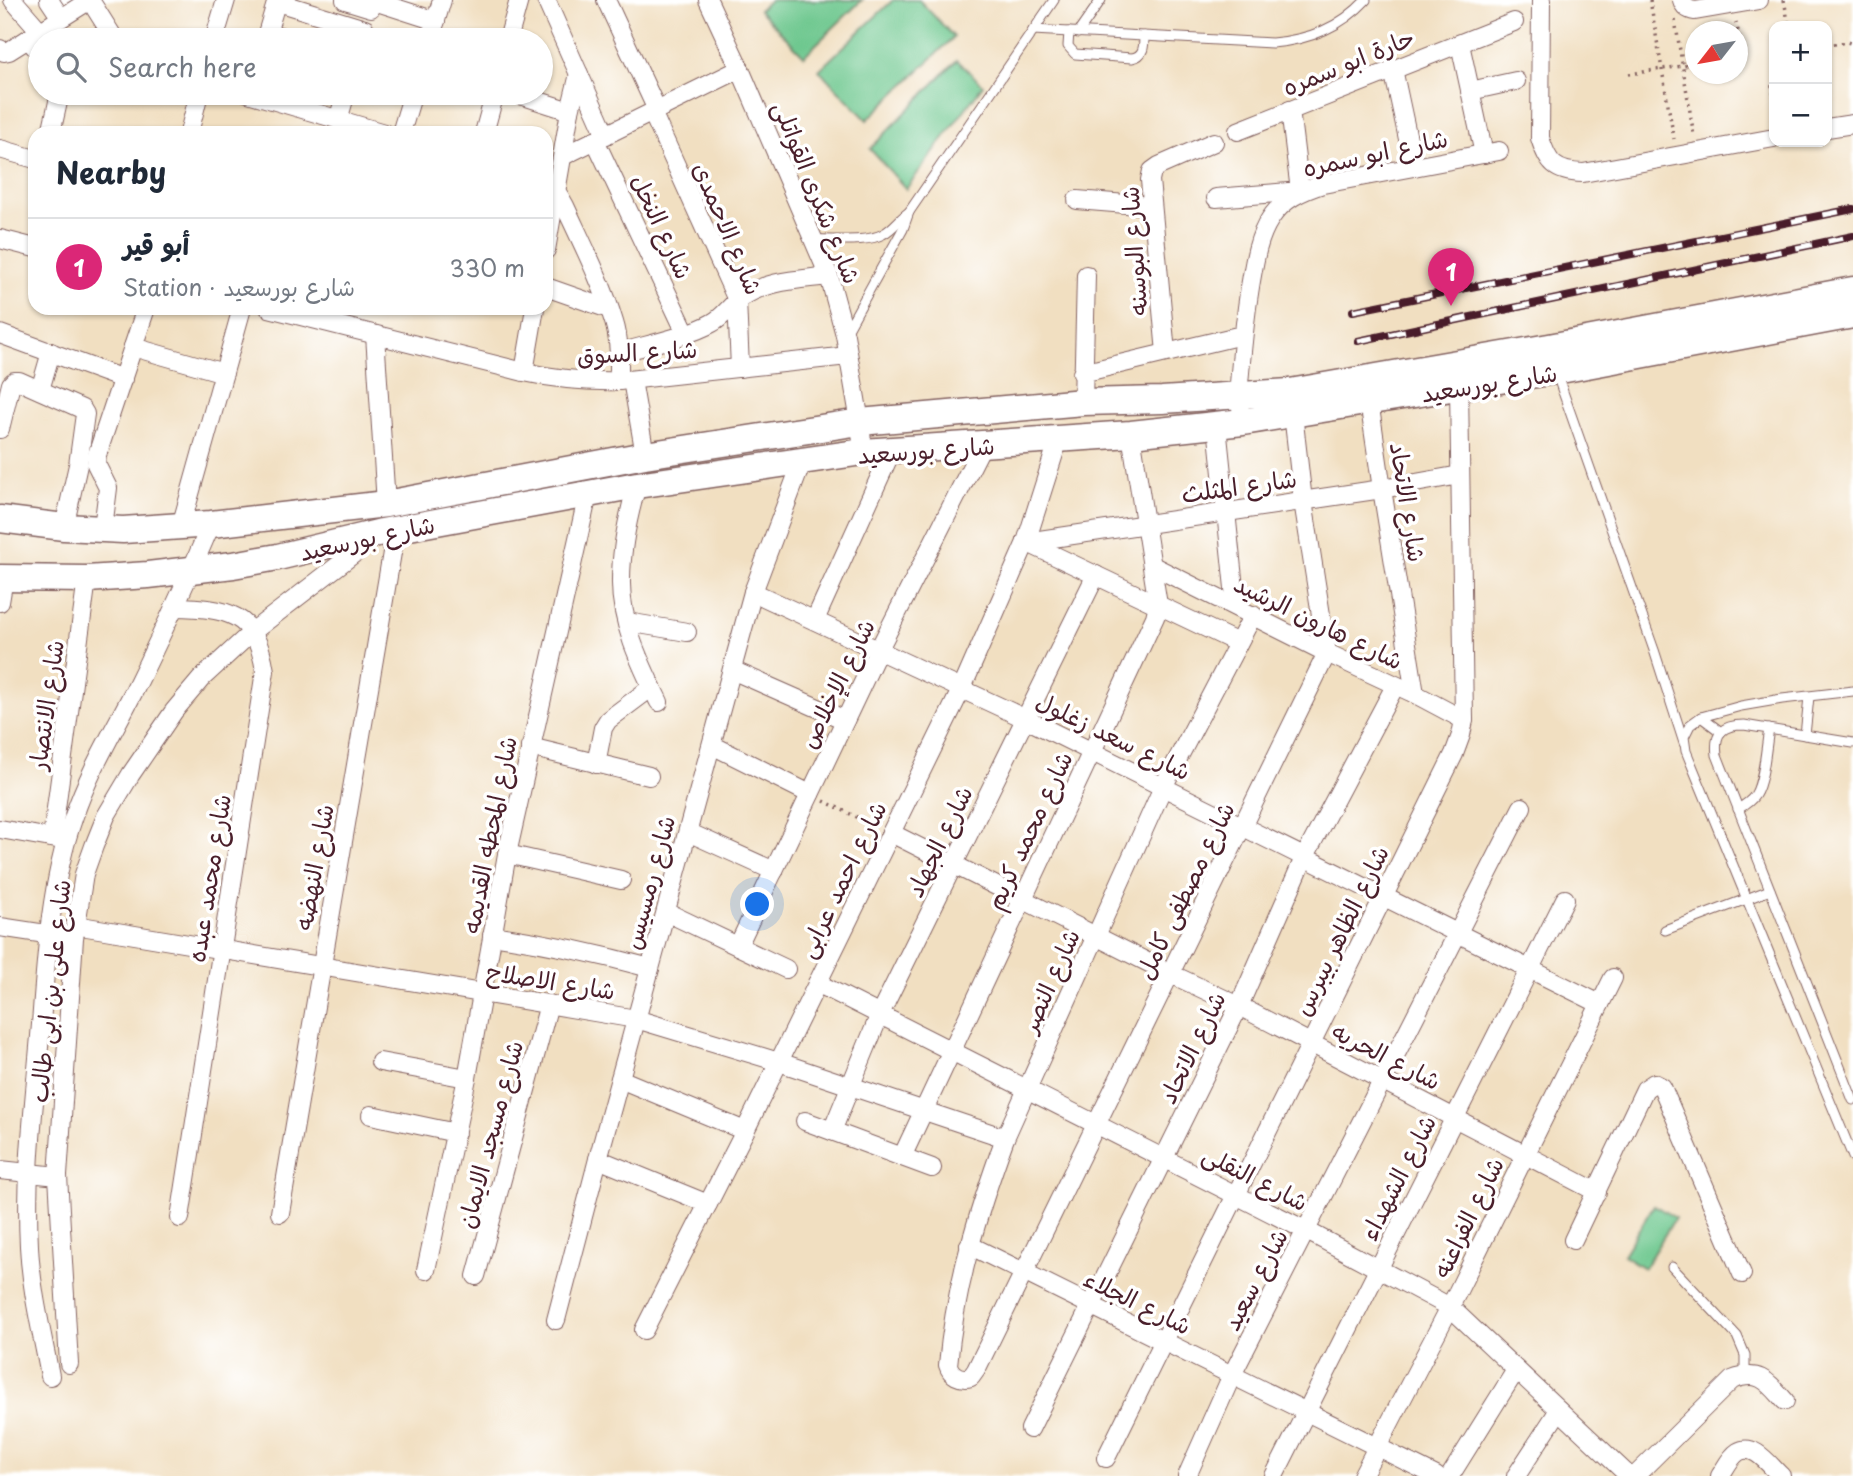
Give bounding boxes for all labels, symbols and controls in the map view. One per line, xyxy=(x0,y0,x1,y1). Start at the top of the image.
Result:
street label: حارة ابو سمره xyxy=(1276,18,1420,104)
north arrow xyxy=(1685,21,1748,84)
map controls xyxy=(1769,21,1832,147)
button: + xyxy=(1769,21,1832,84)
search box xyxy=(28,28,553,105)
text: Search here xyxy=(108,47,257,86)
icon: search xyxy=(52,48,90,86)
button: − xyxy=(1769,84,1832,147)
street label: شارع شكرى القواتلى xyxy=(764,95,871,289)
street label: شارع ابو سمره xyxy=(1299,119,1451,186)
text: Nearby xyxy=(56,149,166,194)
street label: شارع الاحمدى xyxy=(684,156,773,300)
street label: شارع النخل xyxy=(622,168,703,285)
street label: شارع البوسنه xyxy=(1111,185,1156,317)
text: أبو قير xyxy=(123,225,189,264)
pin: 1 xyxy=(1428,248,1474,306)
text: 1 xyxy=(74,250,85,285)
text: 330 m xyxy=(449,250,525,285)
text: Station · شارع بورسعيد xyxy=(123,269,355,304)
street label: شارع السوق xyxy=(576,330,698,373)
street label: شارع بورسعيد xyxy=(1418,353,1560,412)
street label: شارع بورسعيد xyxy=(856,426,996,473)
street label: شارع الاتحاد xyxy=(1381,440,1436,565)
street label: شارع المثلث xyxy=(1179,459,1299,512)
street label: شارع بورسعيد xyxy=(296,505,438,570)
street label: شارع هارون الرشيد xyxy=(1228,564,1410,679)
street label: شارع الإخلاص xyxy=(789,612,884,754)
street label: شارع الانتصار xyxy=(18,637,73,774)
street label: شارع سعد زغلول xyxy=(1030,682,1198,789)
street label: شارع المحطه القديمه xyxy=(451,733,526,937)
street label: شارع محمد كريم xyxy=(975,745,1082,916)
street label: شارع الجهاد xyxy=(895,779,981,903)
street label: شارع محمد عبده xyxy=(177,791,240,965)
street label: شارع احمد عرابى xyxy=(787,795,895,964)
street label: شارع مصطفى كامل xyxy=(1125,795,1243,985)
street label: شارع النهضه xyxy=(284,801,343,933)
street label: شارع رمسيس xyxy=(613,811,684,953)
street label: شارع الظاهر بيبرس xyxy=(1283,839,1398,1022)
street label: شارع على بن ابى طالب xyxy=(19,878,80,1104)
your location xyxy=(740,887,774,921)
street label: شارع النصر xyxy=(1009,923,1089,1040)
street label: شارع الاصلاح xyxy=(484,952,618,1009)
street label: شارع الاتحاد xyxy=(1148,985,1235,1110)
street label: شارع الحريه xyxy=(1326,1012,1448,1099)
street label: شارع مسجد الايمان xyxy=(447,1036,532,1232)
street label: شارع الشهداء xyxy=(1350,1108,1445,1246)
street label: شارع النقلى xyxy=(1196,1135,1315,1220)
street label: شارع الفراعنه xyxy=(1422,1151,1513,1284)
street label: شارع سعيد xyxy=(1212,1222,1297,1337)
street label: شارع الجلاء xyxy=(1078,1259,1198,1343)

